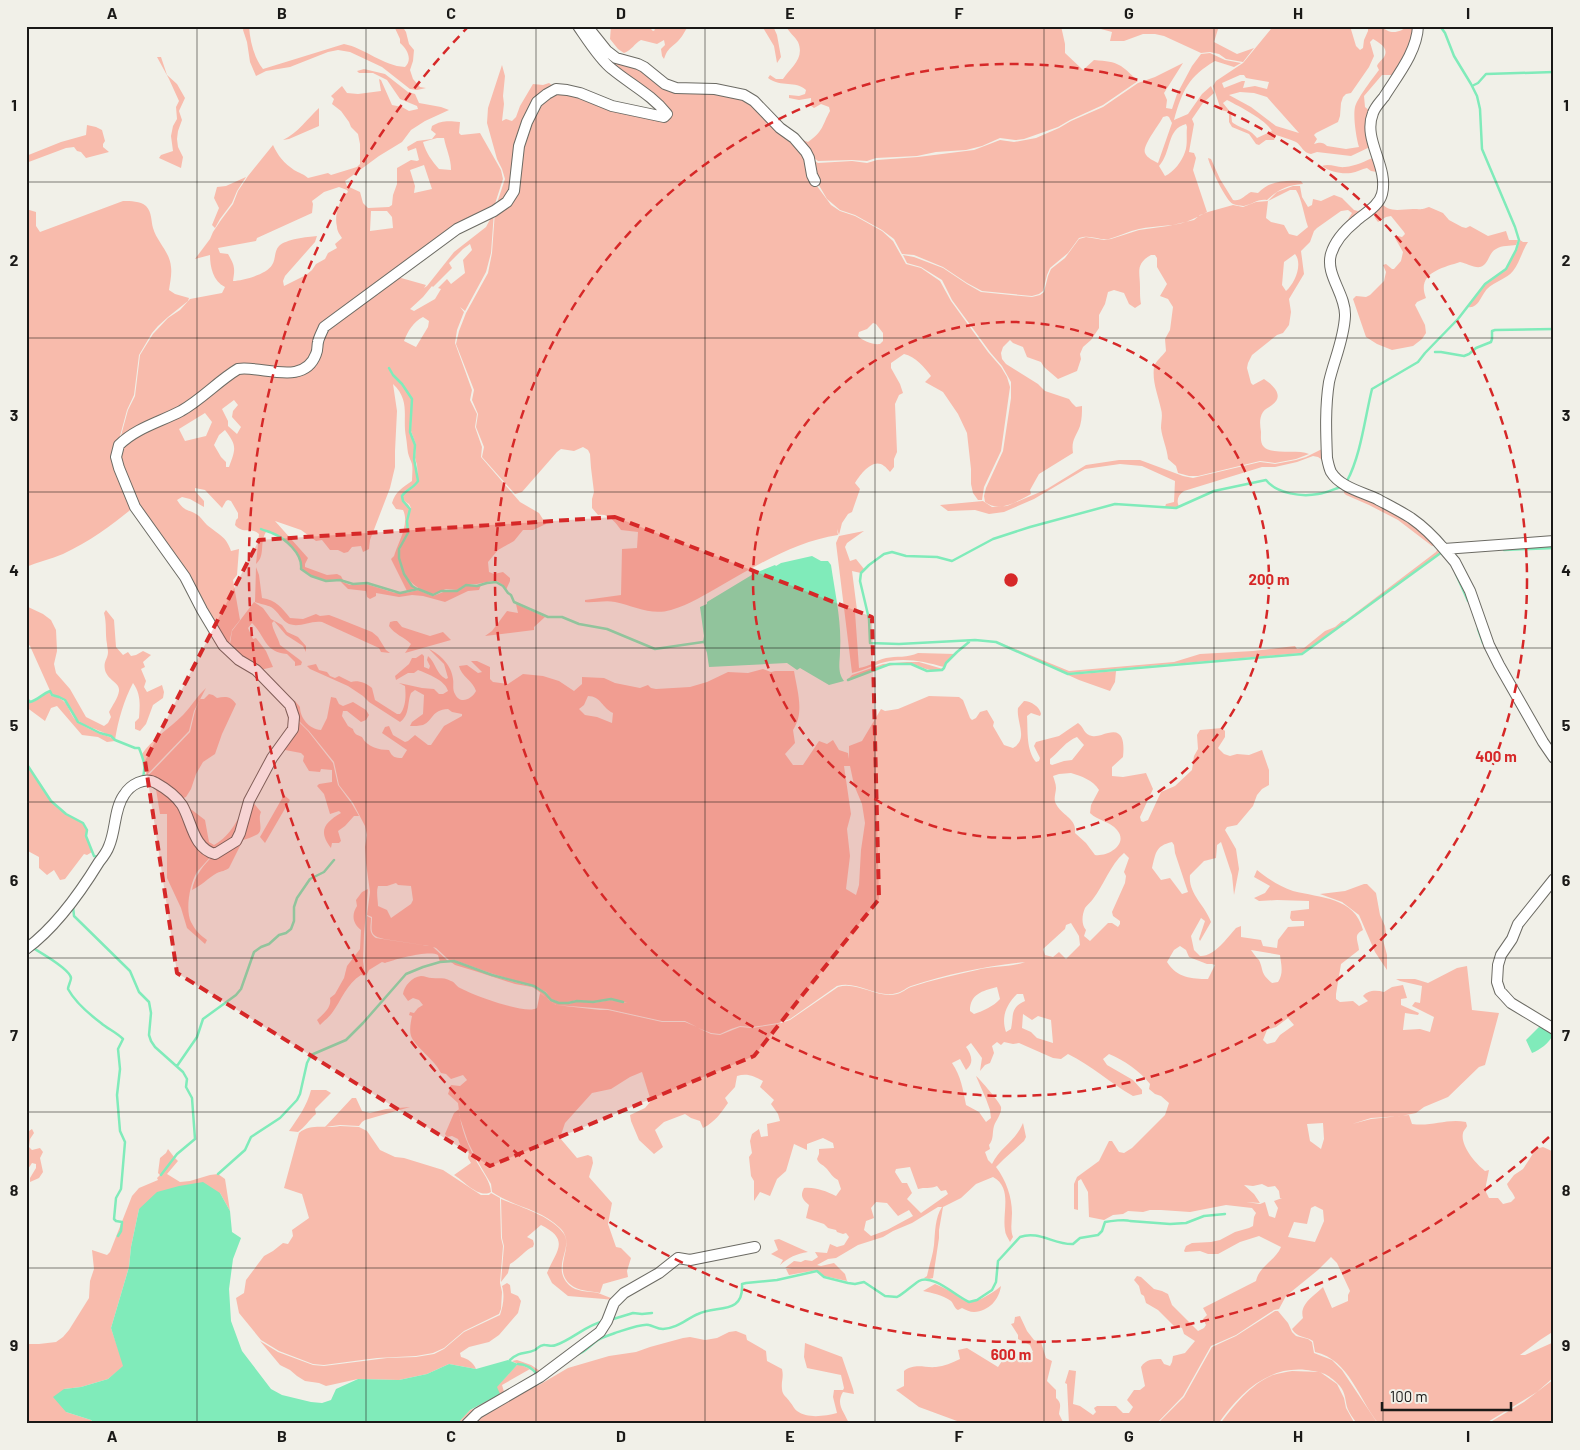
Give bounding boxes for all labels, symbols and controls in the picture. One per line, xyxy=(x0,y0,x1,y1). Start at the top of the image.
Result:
text: A xyxy=(107,3,118,22)
text: B xyxy=(277,3,287,22)
text: C xyxy=(446,3,456,22)
text: D xyxy=(616,3,626,22)
text: E xyxy=(785,3,795,22)
text: F xyxy=(955,3,964,22)
text: G xyxy=(1124,3,1134,22)
text: H xyxy=(1293,3,1303,22)
text: I xyxy=(1466,3,1470,22)
text: 1 xyxy=(11,95,17,114)
text: 1 xyxy=(1563,95,1569,114)
text: 2 xyxy=(10,250,19,269)
text: 2 xyxy=(1562,250,1571,269)
text: 3 xyxy=(10,405,18,424)
text: 3 xyxy=(1562,405,1570,424)
text: 4 xyxy=(9,560,19,579)
text: 4 xyxy=(1561,560,1571,579)
text: 200 m xyxy=(1248,570,1290,588)
centre of rings xyxy=(1002,571,1020,589)
text: 5 xyxy=(10,715,19,734)
text: 5 xyxy=(1562,715,1571,734)
text: 400 m xyxy=(1475,747,1517,765)
text: 6 xyxy=(10,870,19,889)
text: 6 xyxy=(1562,870,1571,889)
text: 7 xyxy=(10,1025,18,1044)
text: 7 xyxy=(1562,1025,1570,1044)
text: 8 xyxy=(10,1180,19,1199)
text: 8 xyxy=(1562,1180,1571,1199)
text: 9 xyxy=(10,1335,18,1354)
text: 9 xyxy=(1562,1335,1570,1354)
text: 600 m xyxy=(991,1345,1031,1363)
scale bar xyxy=(1382,1380,1511,1412)
text: 100 m xyxy=(1390,1387,1428,1405)
text: A xyxy=(107,1426,118,1445)
text: B xyxy=(277,1426,287,1445)
text: C xyxy=(446,1426,456,1445)
text: D xyxy=(616,1426,626,1445)
text: E xyxy=(785,1426,795,1445)
text: F xyxy=(955,1426,964,1445)
text: G xyxy=(1124,1426,1134,1445)
text: H xyxy=(1293,1426,1303,1445)
text: I xyxy=(1466,1426,1470,1445)

